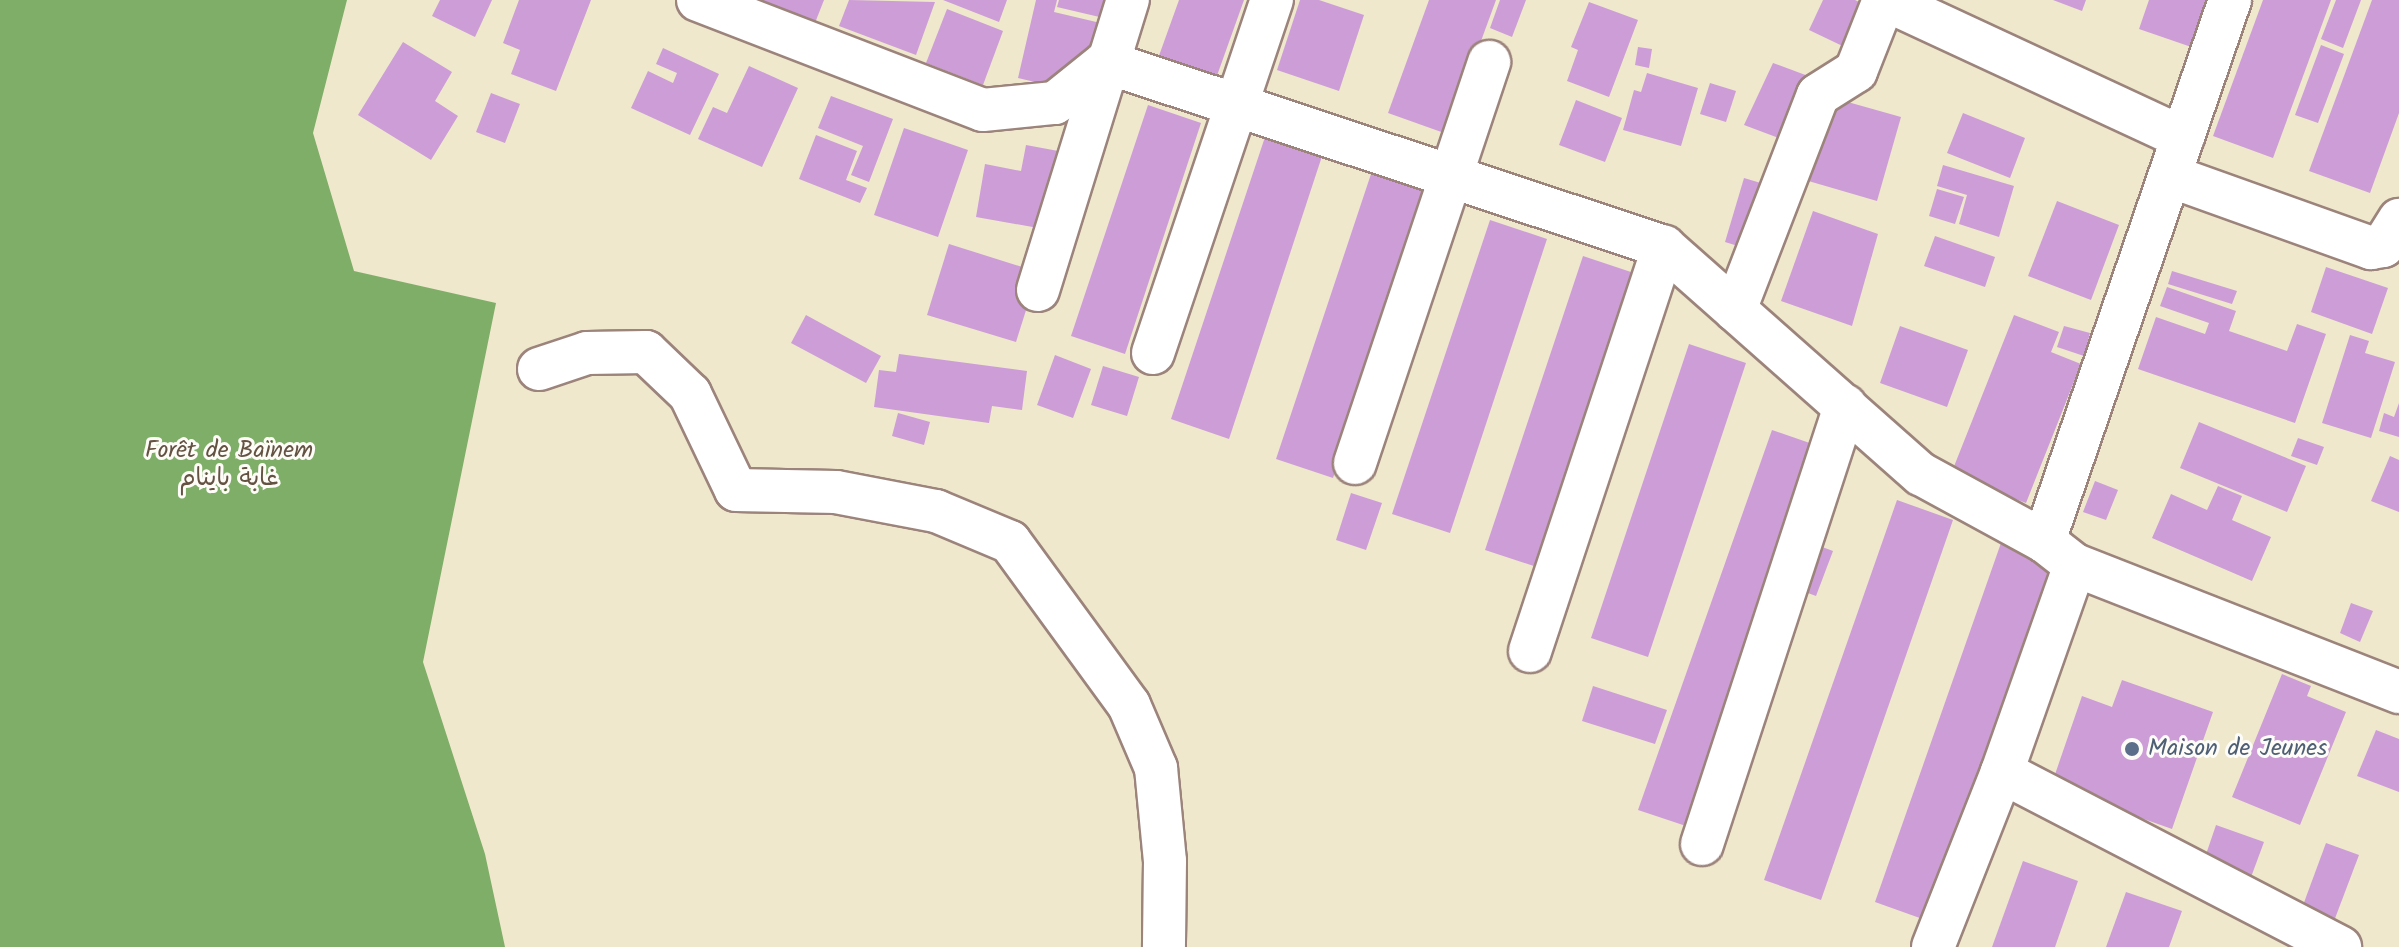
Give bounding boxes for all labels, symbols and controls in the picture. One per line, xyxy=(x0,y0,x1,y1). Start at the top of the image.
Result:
park label: Forêt de Baïnem غابة باينام xyxy=(145,437,313,493)
place label: Maison de Jeunes xyxy=(2148,735,2327,763)
marker: Maison de Jeunes xyxy=(2123,740,2141,758)

